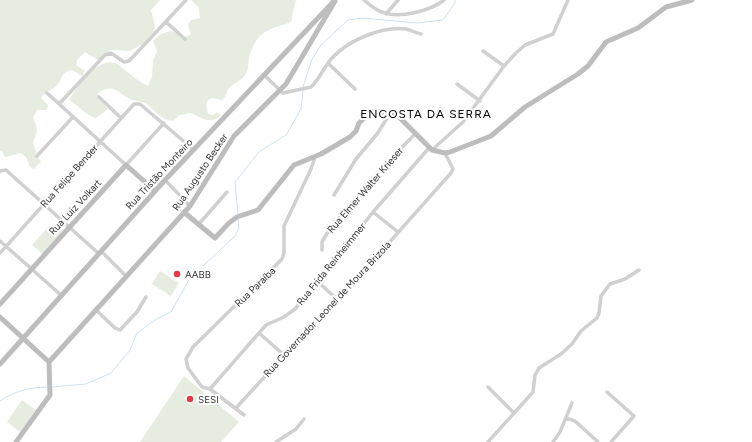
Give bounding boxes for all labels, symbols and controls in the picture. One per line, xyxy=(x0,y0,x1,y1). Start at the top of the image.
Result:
district label: ENCOSTA DA SERRA xyxy=(360,107,492,121)
street label: Rua Augusto Becker xyxy=(169,130,231,213)
street label: Rua Tristão Monteiro xyxy=(123,136,195,212)
street label: Rua Felipe Bender xyxy=(37,141,101,210)
street label: Rua Elmer Walter Krieser xyxy=(324,144,406,236)
street label: Rua Luiz Volkart xyxy=(46,176,104,238)
street label: Rua Frida Reinheimmer xyxy=(294,220,369,308)
street label: Rua Governador Leonel de Moura Brizola xyxy=(260,238,394,380)
street label: Rua Paraíba xyxy=(232,264,278,310)
place label: AABB xyxy=(185,268,211,281)
marker: AABB xyxy=(172,269,182,279)
place label: SESI xyxy=(198,393,219,406)
marker: SESI xyxy=(185,394,195,404)

